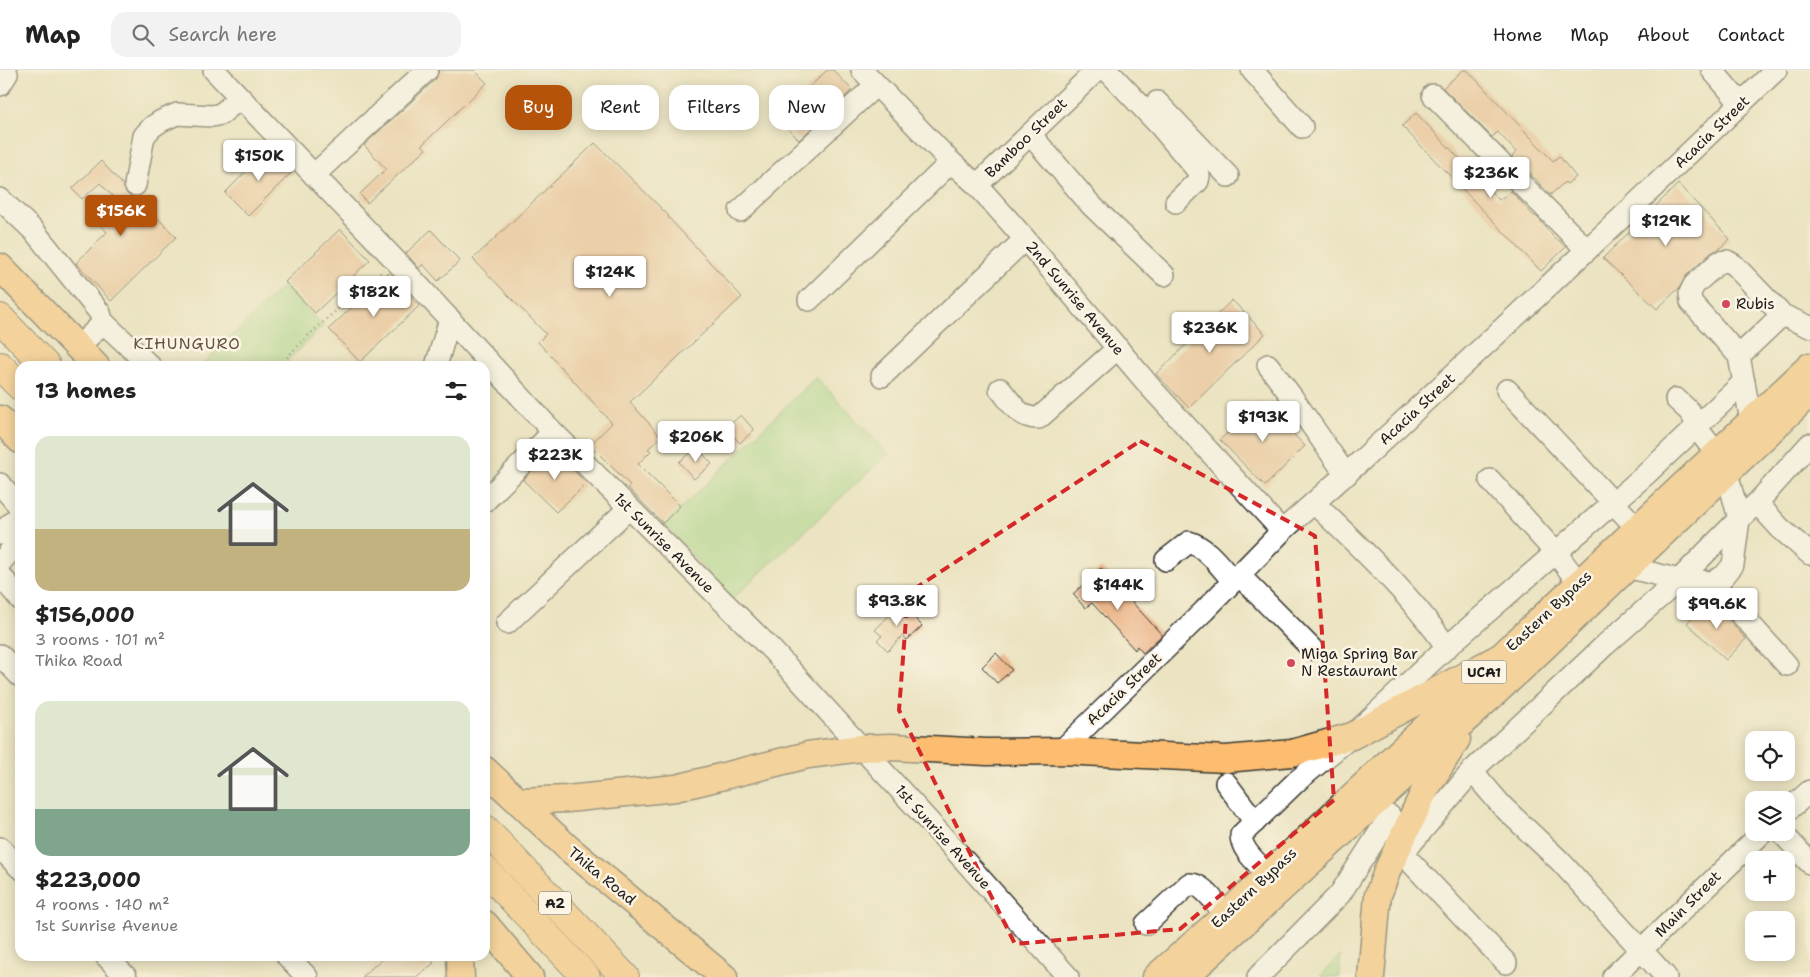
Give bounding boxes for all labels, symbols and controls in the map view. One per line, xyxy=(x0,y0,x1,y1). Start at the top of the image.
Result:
search box xyxy=(111,12,461,57)
text: Map xyxy=(25,19,81,51)
icon: search xyxy=(129,21,157,49)
text: Search here xyxy=(169,22,277,47)
text: Home xyxy=(1493,23,1542,47)
text: Map xyxy=(1570,23,1609,47)
text: About xyxy=(1637,23,1690,47)
text: Contact xyxy=(1718,23,1785,47)
chip: Buy xyxy=(505,85,572,130)
chip: Rent xyxy=(582,85,659,130)
chip: Filters xyxy=(669,85,759,130)
chip: New xyxy=(769,85,844,130)
street label: Acacia Street xyxy=(1670,91,1754,173)
street label: Bamboo Street xyxy=(981,94,1071,182)
pin: $150K xyxy=(224,140,294,182)
text: $150K xyxy=(234,145,284,166)
pin: $236K xyxy=(1456,156,1526,199)
text: $236K xyxy=(1464,162,1518,183)
pin: $156K xyxy=(86,194,156,237)
text: $156K xyxy=(96,200,146,221)
pin: $129K xyxy=(1631,204,1701,247)
text: $129K xyxy=(1641,210,1691,231)
street label: 2nd Sunrise Avenue xyxy=(1021,237,1129,359)
pin: $124K xyxy=(575,256,645,298)
text: $124K xyxy=(585,261,635,282)
pin: $182K xyxy=(339,276,409,318)
text: $182K xyxy=(349,281,399,302)
place label: Rubis xyxy=(1736,294,1775,314)
marker: Rubis xyxy=(1720,298,1732,310)
pin: $236K xyxy=(1175,312,1245,354)
text: $236K xyxy=(1183,317,1237,338)
district label: KIHUNGURO xyxy=(133,333,241,354)
street label: Acacia Street xyxy=(1375,369,1459,449)
text: 13 homes xyxy=(35,377,136,405)
icon: filters xyxy=(442,377,470,405)
pin: $193K xyxy=(1228,400,1298,443)
text: $193K xyxy=(1238,406,1288,427)
pin: $206K xyxy=(661,420,731,463)
text: $206K xyxy=(669,426,723,447)
pin: $223K xyxy=(520,438,590,481)
text: $223K xyxy=(528,444,582,465)
icon: home xyxy=(208,469,298,559)
street label: 1st Sunrise Avenue xyxy=(609,488,719,598)
street label: Eastern Bypass xyxy=(1502,566,1596,656)
pin: $144K xyxy=(1083,568,1153,611)
text: $144K xyxy=(1093,574,1143,595)
pin: $93.8K xyxy=(856,584,938,627)
pin: $99.6K xyxy=(1676,588,1758,630)
text: $93.8K xyxy=(868,590,926,611)
text: $99.6K xyxy=(1688,593,1746,614)
text: $156,000 xyxy=(35,601,135,629)
text: 3 rooms · 101 m² xyxy=(35,629,165,650)
place label: Miga Spring Bar N Restaurant xyxy=(1301,644,1418,681)
street label: Acacia Street xyxy=(1082,648,1166,730)
text: Thika Road xyxy=(35,650,123,671)
marker: Miga Spring Bar N Restaurant xyxy=(1285,657,1297,669)
road number: UCA1 xyxy=(1462,660,1506,684)
map controls xyxy=(1745,731,1795,961)
button: locate xyxy=(1745,731,1795,781)
icon: home xyxy=(208,734,298,824)
street label: 1st Sunrise Avenue xyxy=(891,780,995,894)
button: layers xyxy=(1745,791,1795,841)
street label: Thika Road xyxy=(564,842,641,910)
street label: Eastern Bypass xyxy=(1207,843,1301,933)
button: + xyxy=(1745,851,1795,901)
text: $223,000 xyxy=(35,866,141,894)
street label: Main Street xyxy=(1650,866,1726,942)
road number: A2 xyxy=(539,891,571,914)
text: 4 rooms · 140 m² xyxy=(35,894,170,915)
button: − xyxy=(1745,911,1795,961)
text: 1st Sunrise Avenue xyxy=(35,915,178,936)

